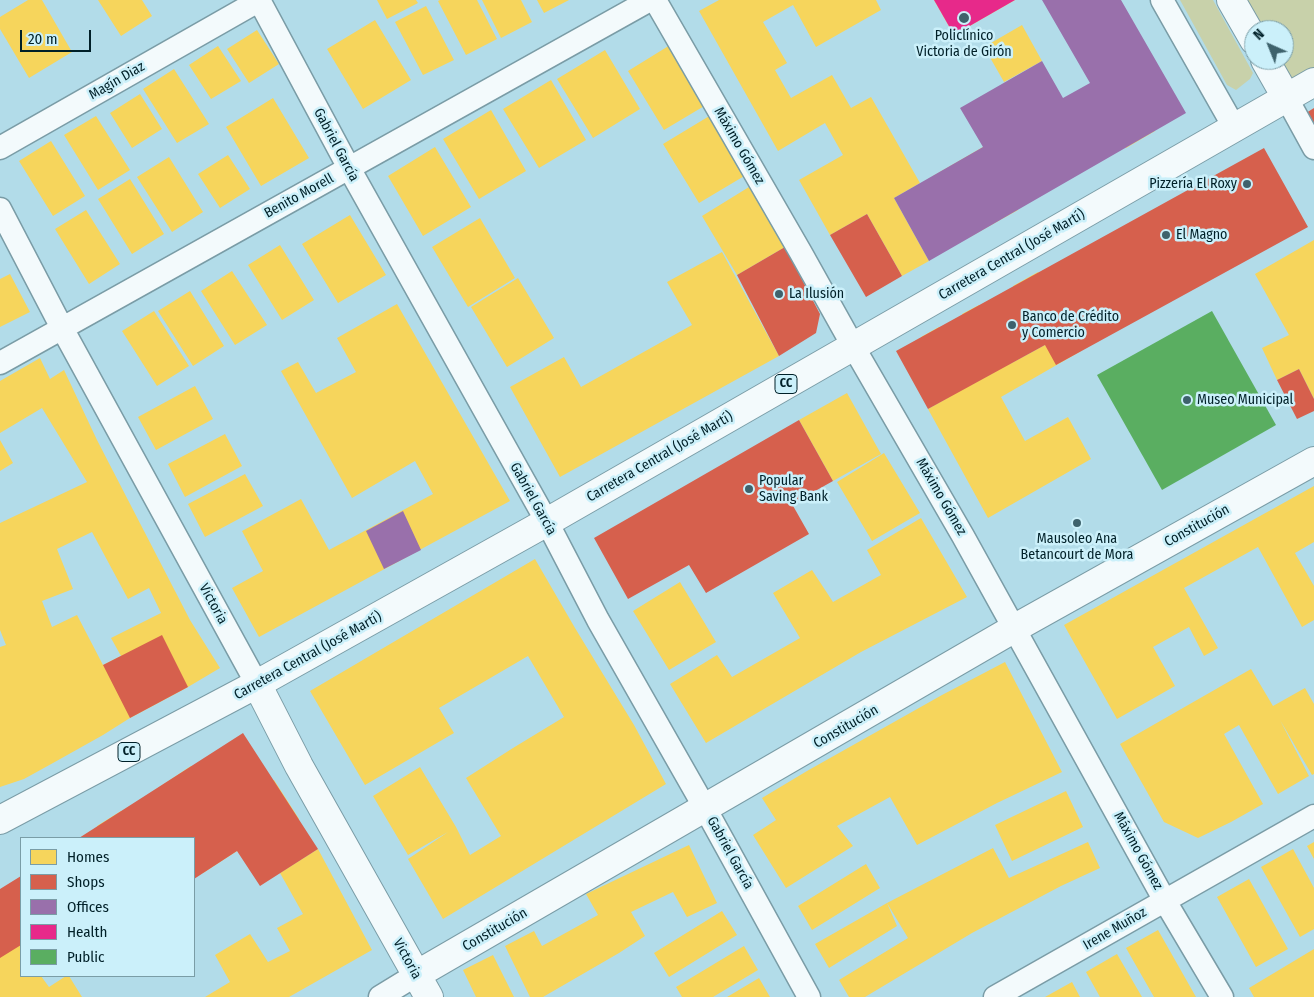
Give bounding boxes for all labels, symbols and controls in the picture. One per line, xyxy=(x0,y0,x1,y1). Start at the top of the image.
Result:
marker: Policlínico Victoria de Girón xyxy=(957,11,971,25)
scale bar xyxy=(22,20,94,52)
north arrow xyxy=(1244,20,1294,70)
text: N xyxy=(1250,26,1268,44)
place label: Policlínico Victoria de Girón xyxy=(916,28,1012,60)
text: 20 m xyxy=(28,30,58,48)
street label: Magín Diaz xyxy=(86,58,148,104)
street label: Máximo Gómez xyxy=(710,104,768,188)
street label: Gabriel García xyxy=(310,106,362,184)
street label: Benito Morell xyxy=(261,170,337,222)
place label: Pizzería El Roxy xyxy=(1149,176,1237,192)
marker: Pizzería El Roxy xyxy=(1241,178,1253,190)
street label: Carretera Central (José Martí) xyxy=(936,206,1088,304)
place label: El Magno xyxy=(1176,227,1227,243)
marker: El Magno xyxy=(1160,229,1172,241)
place label: La Ilusión xyxy=(789,286,844,302)
marker: La Ilusión xyxy=(773,288,785,300)
place label: Banco de Crédito y Comercio xyxy=(1022,309,1119,342)
marker: Banco de Crédito y Comercio xyxy=(1006,319,1018,331)
road number: CC xyxy=(775,374,797,394)
place label: Museo Municipal xyxy=(1197,392,1293,408)
marker: Museo Municipal xyxy=(1181,394,1193,406)
street label: Carretera Central (José Martí) xyxy=(584,408,736,506)
street label: Máximo Gómez xyxy=(912,455,970,539)
street label: Gabriel García xyxy=(506,460,560,538)
place label: Popular Saving Bank xyxy=(759,473,828,506)
marker: Popular Saving Bank xyxy=(743,483,755,495)
street label: Constitución xyxy=(1162,501,1232,551)
marker: Mausoleo Ana Betancourt de Mora xyxy=(1071,517,1083,529)
place label: Mausoleo Ana Betancourt de Mora xyxy=(1021,531,1133,564)
street label: Victoria xyxy=(195,581,231,627)
street label: Carretera Central (José Martí) xyxy=(231,608,385,704)
street label: Constitución xyxy=(811,702,881,752)
road number: CC xyxy=(118,742,140,762)
street label: Máximo Gómez xyxy=(1110,809,1166,893)
street label: Gabriel García xyxy=(703,814,757,892)
legend xyxy=(20,837,195,977)
text: Homes xyxy=(67,848,109,866)
text: Shops xyxy=(67,873,105,891)
text: Offices xyxy=(67,898,109,916)
street label: Irene Muñoz xyxy=(1080,904,1150,954)
street label: Constitución xyxy=(460,905,530,955)
text: Health xyxy=(67,923,107,941)
street label: Victoria xyxy=(389,936,425,982)
text: Public xyxy=(67,948,104,966)

